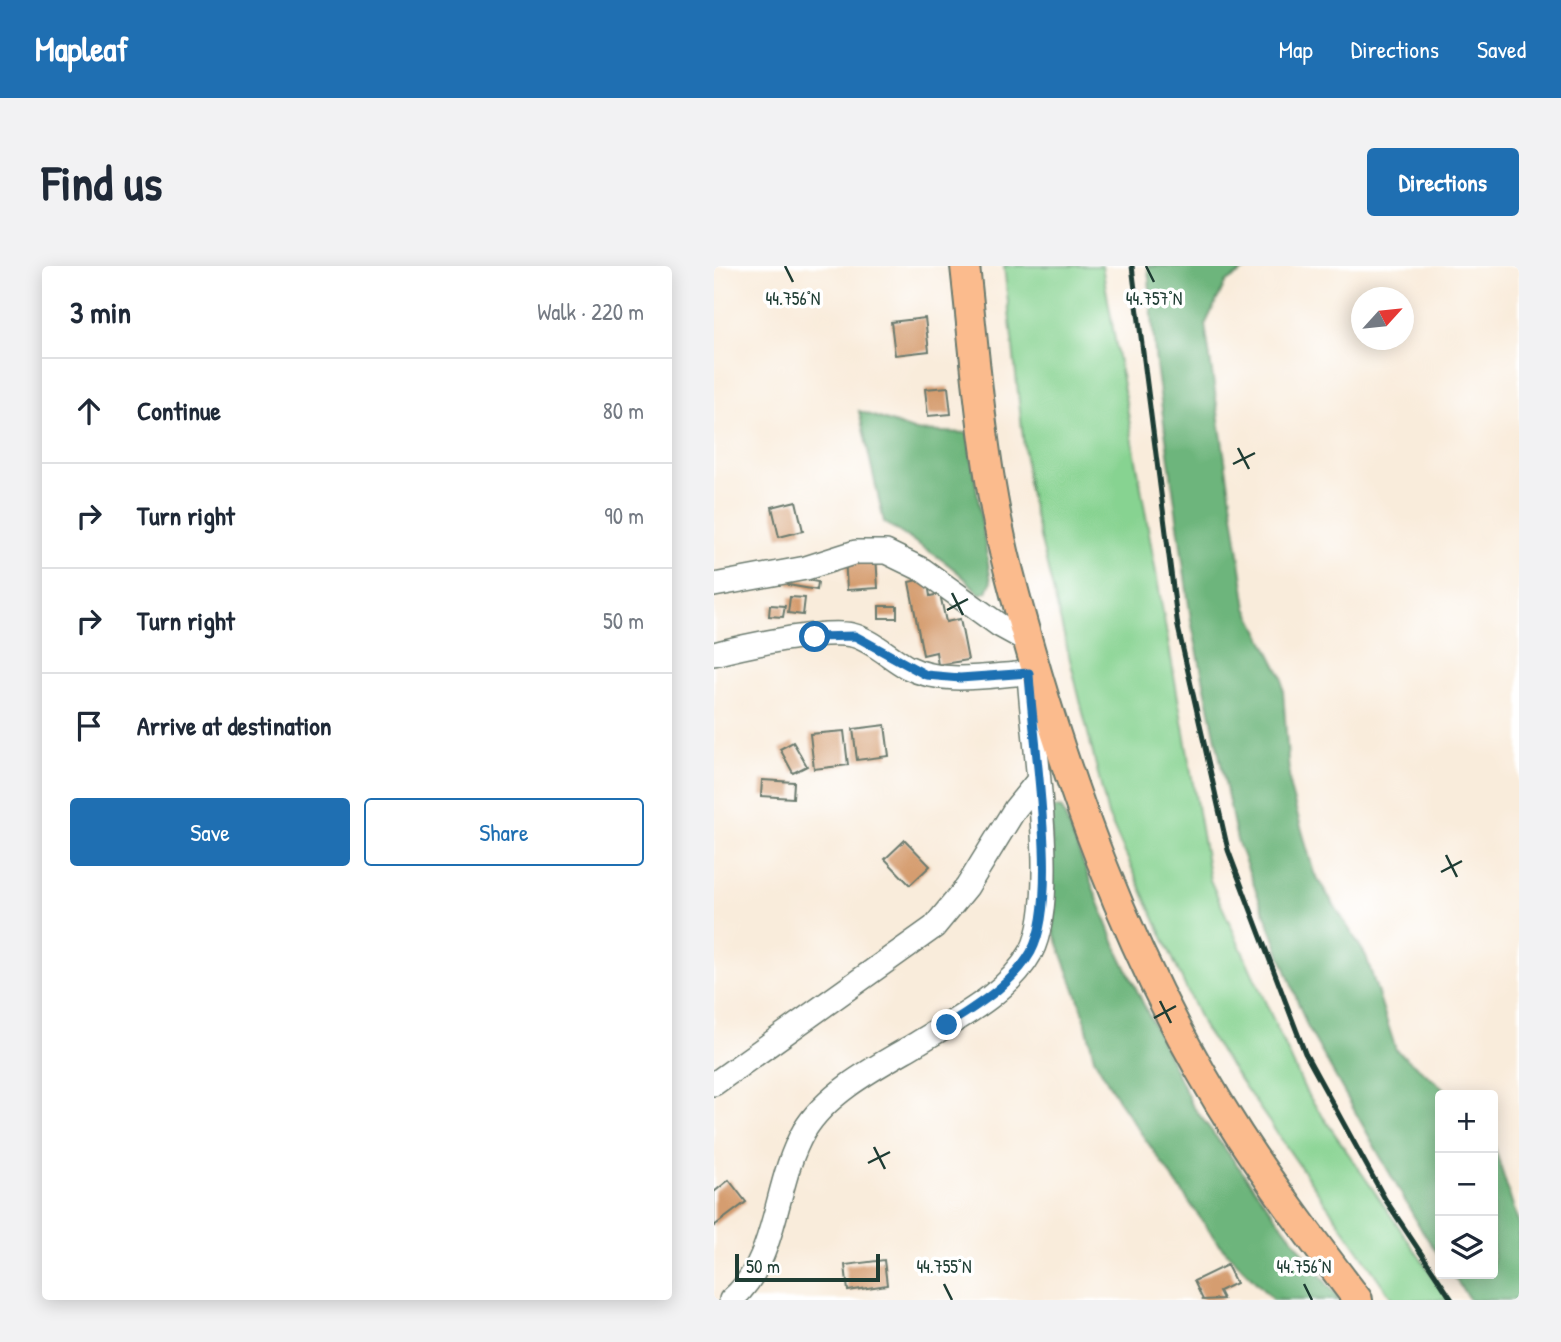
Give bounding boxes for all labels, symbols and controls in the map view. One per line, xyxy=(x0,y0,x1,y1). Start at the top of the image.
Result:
text: Mapleaf xyxy=(35,27,128,71)
text: Map xyxy=(1279,33,1313,65)
text: Directions xyxy=(1351,33,1439,65)
text: Saved xyxy=(1477,33,1526,65)
button: Directions xyxy=(1367,148,1519,216)
text: Find us xyxy=(42,149,162,215)
text: 44.756°N xyxy=(766,286,820,311)
text: 44.757°N xyxy=(1126,286,1182,311)
north arrow xyxy=(1351,287,1414,350)
text: 3 min xyxy=(70,292,131,332)
text: Walk · 220 m xyxy=(537,296,644,327)
icon: ahead xyxy=(70,392,108,430)
text: Continue xyxy=(137,393,221,428)
text: 80 m xyxy=(603,395,644,426)
icon: right xyxy=(70,497,108,535)
text: Turn right xyxy=(137,498,235,533)
text: 90 m xyxy=(604,500,644,531)
icon: right xyxy=(70,602,108,640)
text: Turn right xyxy=(137,603,235,638)
text: 50 m xyxy=(603,605,644,636)
route start xyxy=(799,621,830,652)
icon: arrive xyxy=(70,707,108,745)
text: Arrive at destination xyxy=(137,708,332,743)
button: Save xyxy=(70,798,350,866)
button: Share xyxy=(364,798,644,866)
route end xyxy=(931,1009,962,1040)
map controls xyxy=(1435,1090,1498,1279)
button: + xyxy=(1435,1090,1498,1153)
button: − xyxy=(1435,1153,1498,1216)
button: layers xyxy=(1435,1216,1498,1279)
scale bar xyxy=(735,1251,880,1283)
text: 50 m xyxy=(746,1253,780,1279)
text: 44.755°N xyxy=(916,1254,972,1279)
text: 44.756°N xyxy=(1277,1254,1331,1279)

